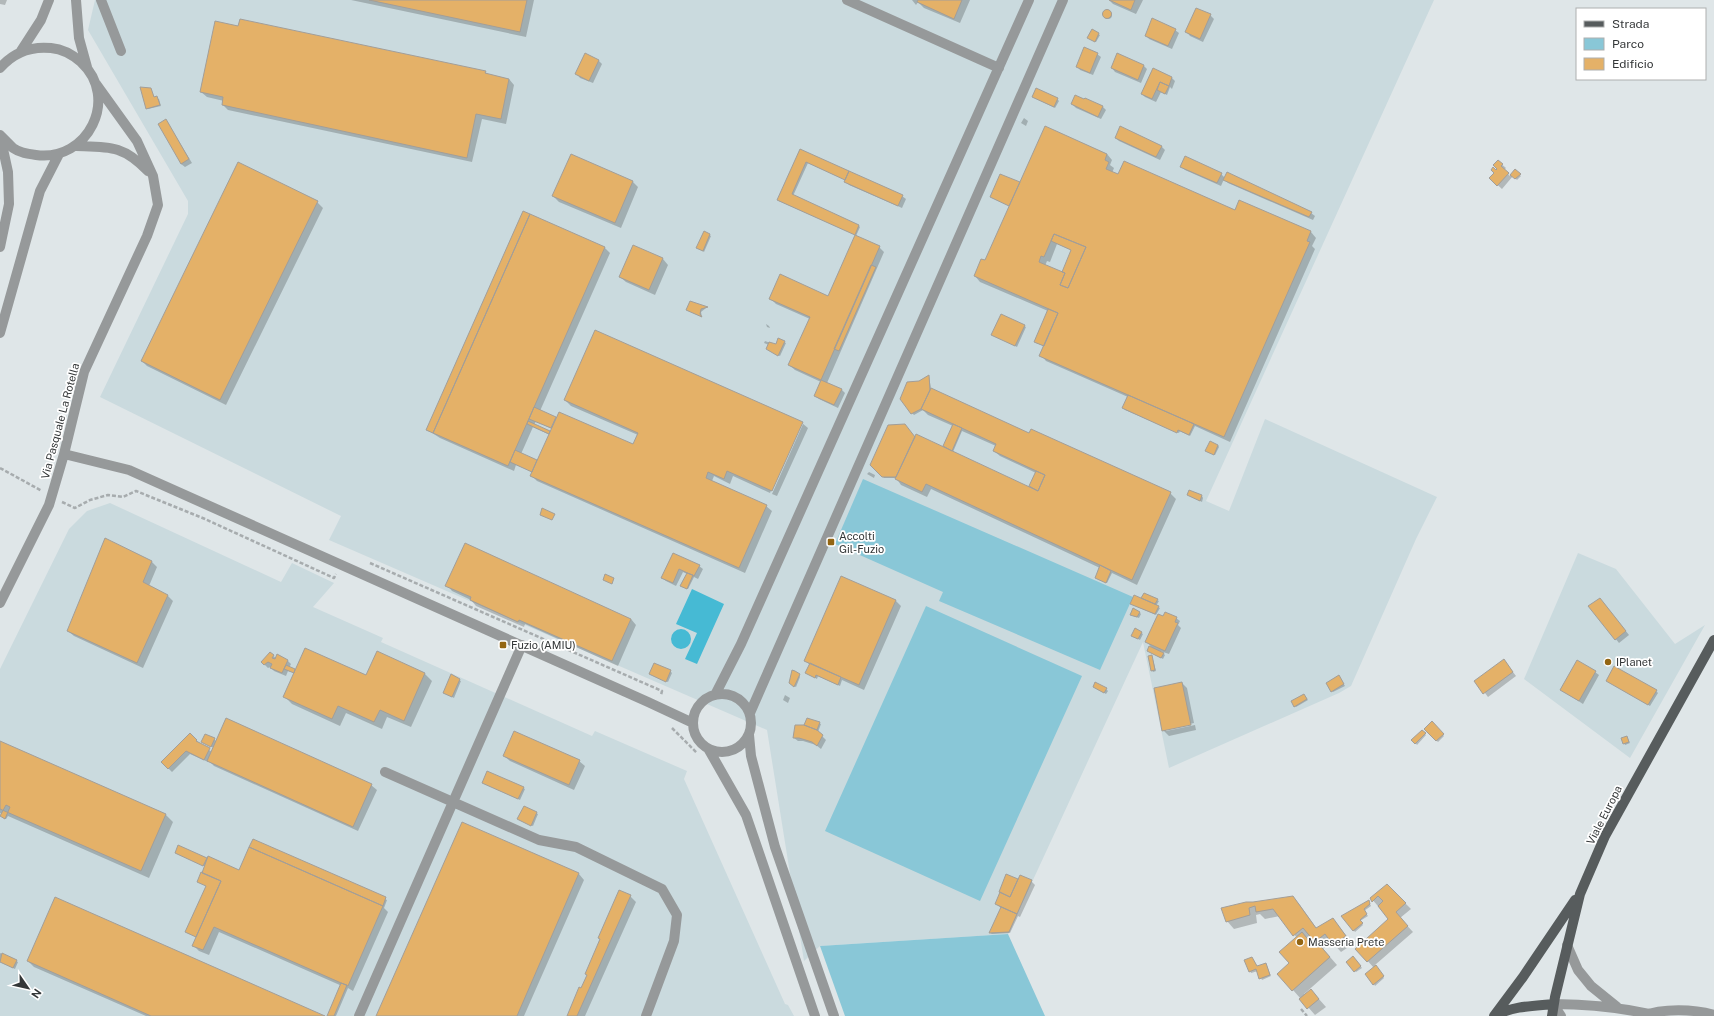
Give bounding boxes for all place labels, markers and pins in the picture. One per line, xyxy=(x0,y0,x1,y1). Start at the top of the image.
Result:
place label: Accolti Gil-Fuzio xyxy=(839,530,884,555)
marker: Accolti Gil-Fuzio xyxy=(826,537,836,547)
place label: Fuzio (AMIU) xyxy=(511,639,576,651)
marker: Fuzio (AMIU) xyxy=(498,640,508,650)
place label: IPlanet xyxy=(1616,656,1652,668)
marker: IPlanet xyxy=(1603,657,1613,667)
place label: Masseria Prete xyxy=(1308,936,1384,948)
marker: Masseria Prete xyxy=(1295,937,1305,947)

